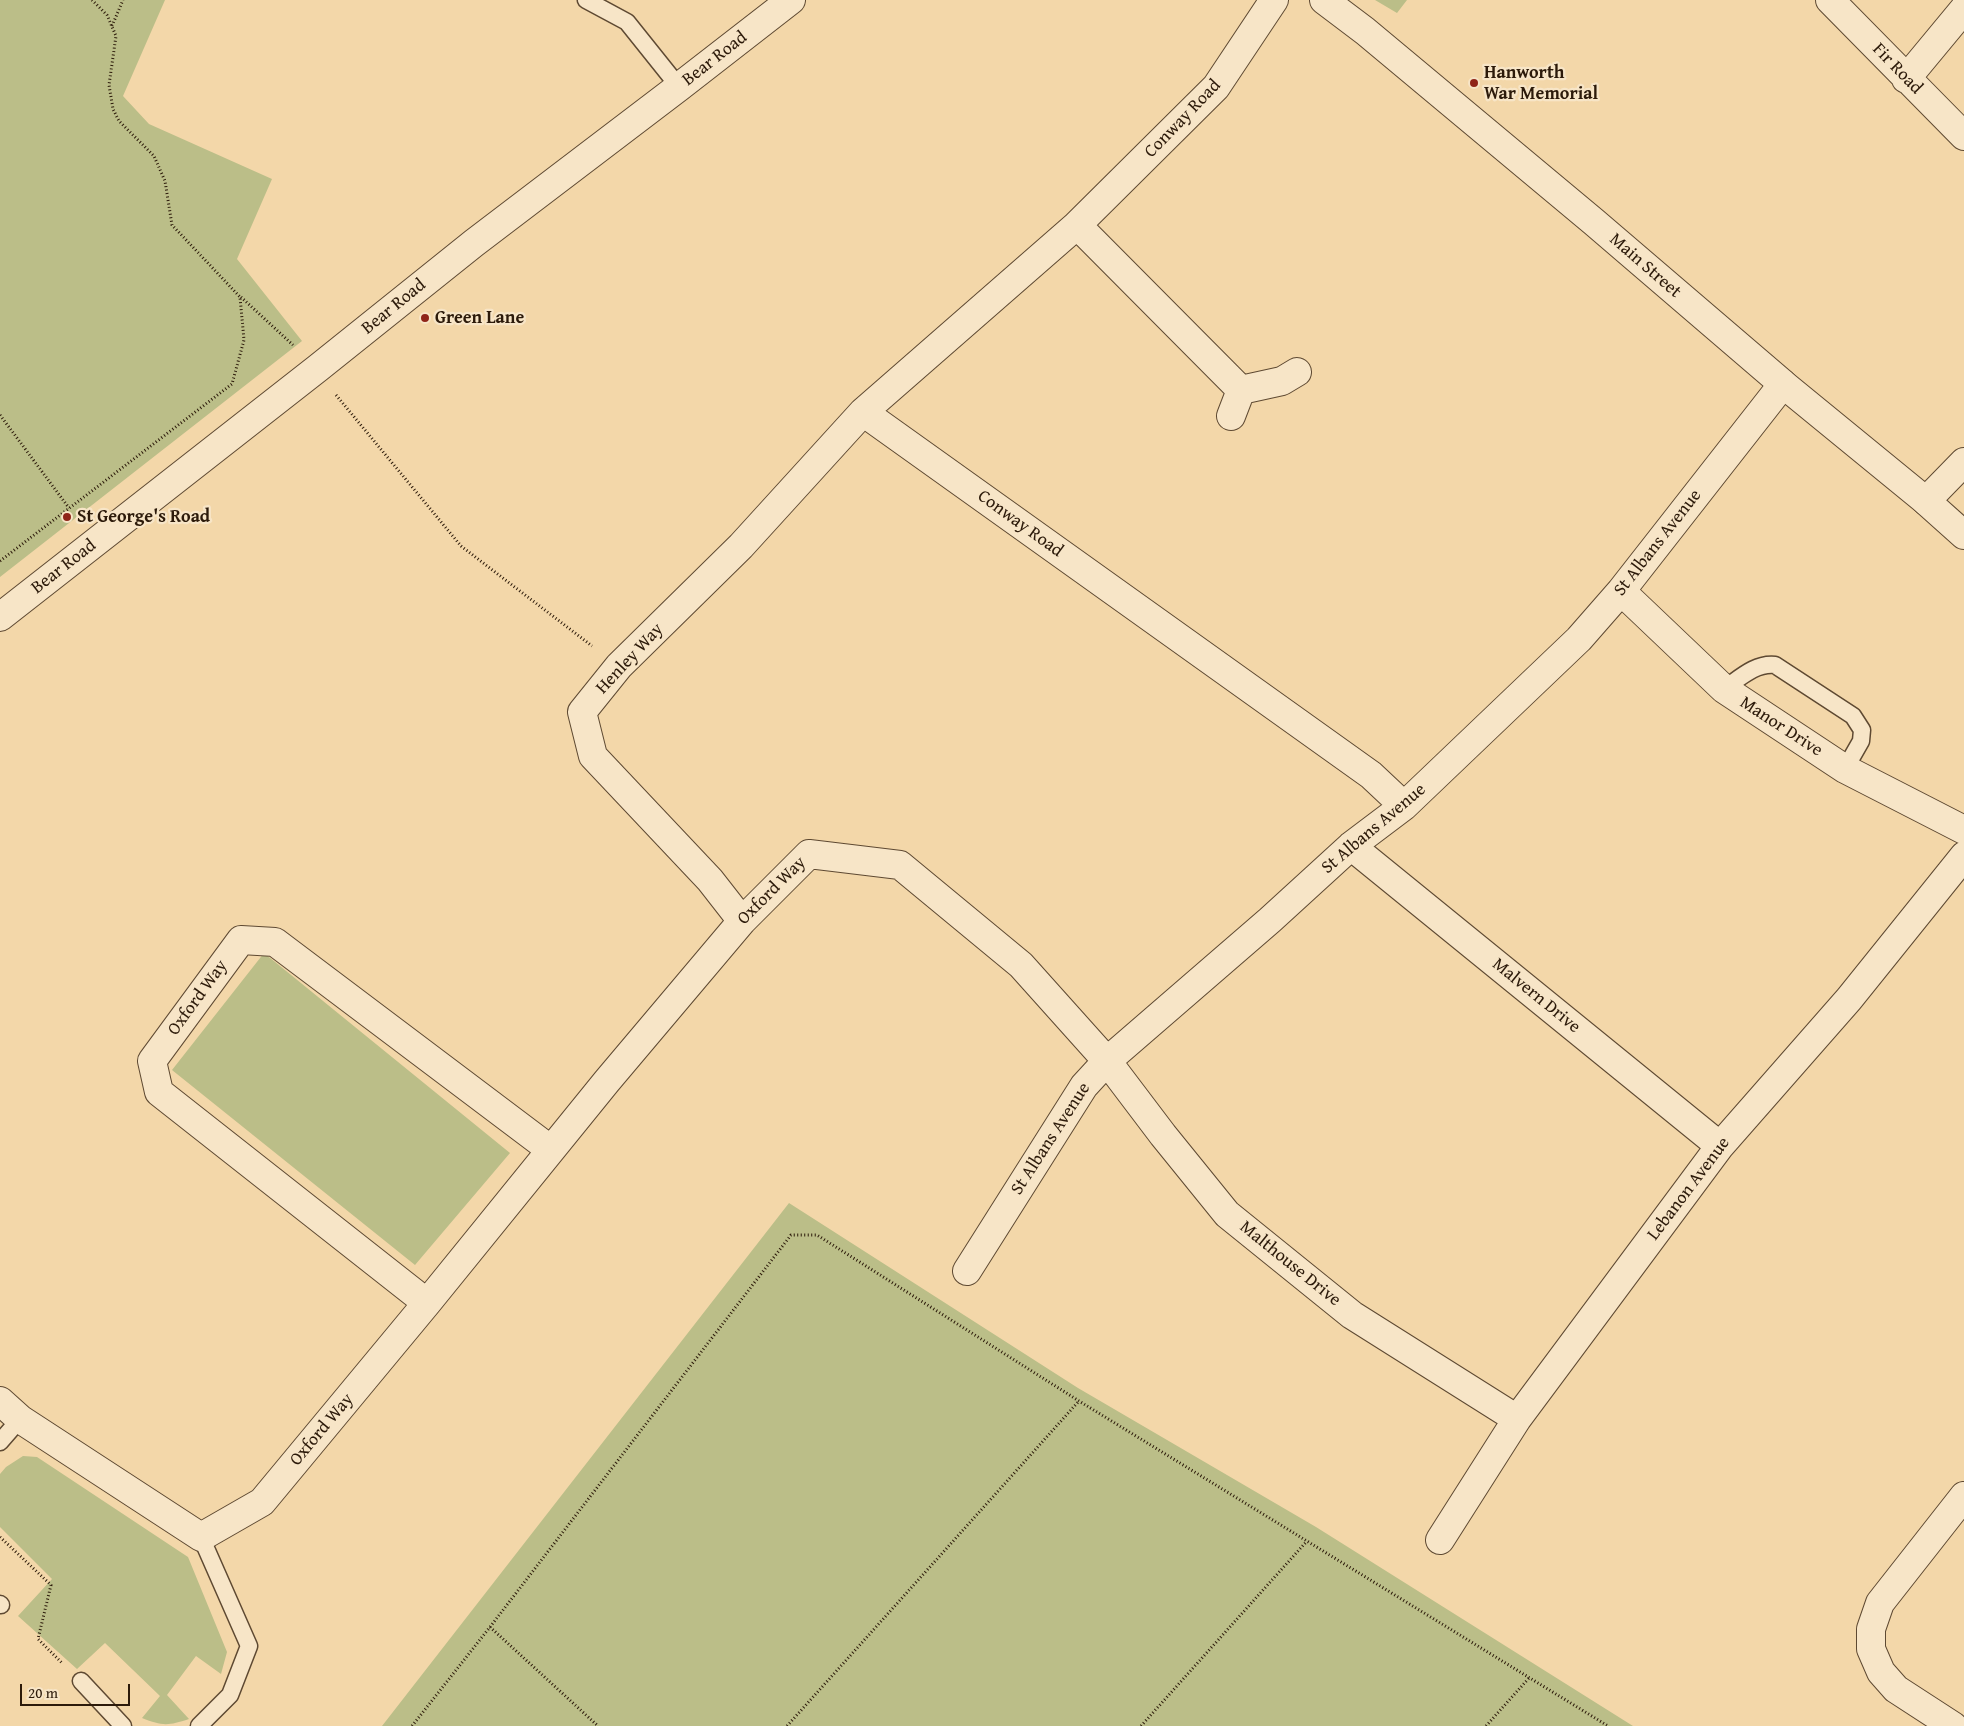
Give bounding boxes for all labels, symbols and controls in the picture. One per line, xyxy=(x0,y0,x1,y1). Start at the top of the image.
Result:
street label: Bear Road xyxy=(678,27,752,91)
street label: Fir Road xyxy=(1867,39,1927,99)
place label: Hanworth War Memorial xyxy=(1484,62,1598,104)
street label: Conway Road xyxy=(1140,75,1226,163)
marker: Hanworth War Memorial xyxy=(1468,77,1480,89)
street label: Main Street xyxy=(1605,229,1685,303)
street label: Bear Road xyxy=(358,275,430,339)
place label: Green Lane xyxy=(435,307,524,329)
marker: Green Lane xyxy=(419,312,431,324)
street label: St Albans Avenue xyxy=(1610,485,1706,601)
street label: Conway Road xyxy=(973,486,1067,562)
place label: St George's Road xyxy=(77,506,210,528)
marker: St George's Road xyxy=(61,511,73,523)
street label: Bear Road xyxy=(27,535,101,599)
street label: Henley Way xyxy=(592,619,668,699)
street label: Manor Drive xyxy=(1736,692,1826,762)
street label: St Albans Avenue xyxy=(1317,779,1431,879)
street label: Oxford Way xyxy=(733,852,811,930)
street label: Malvern Drive xyxy=(1488,954,1584,1038)
street label: Oxford Way xyxy=(163,956,233,1040)
street label: St Albans Avenue xyxy=(1007,1079,1095,1199)
street label: Lebanon Avenue xyxy=(1643,1133,1735,1245)
street label: Malthouse Drive xyxy=(1235,1217,1345,1311)
street label: Oxford Way xyxy=(285,1389,359,1471)
scale bar xyxy=(22,1674,132,1706)
text: 20 m xyxy=(28,1682,58,1703)

